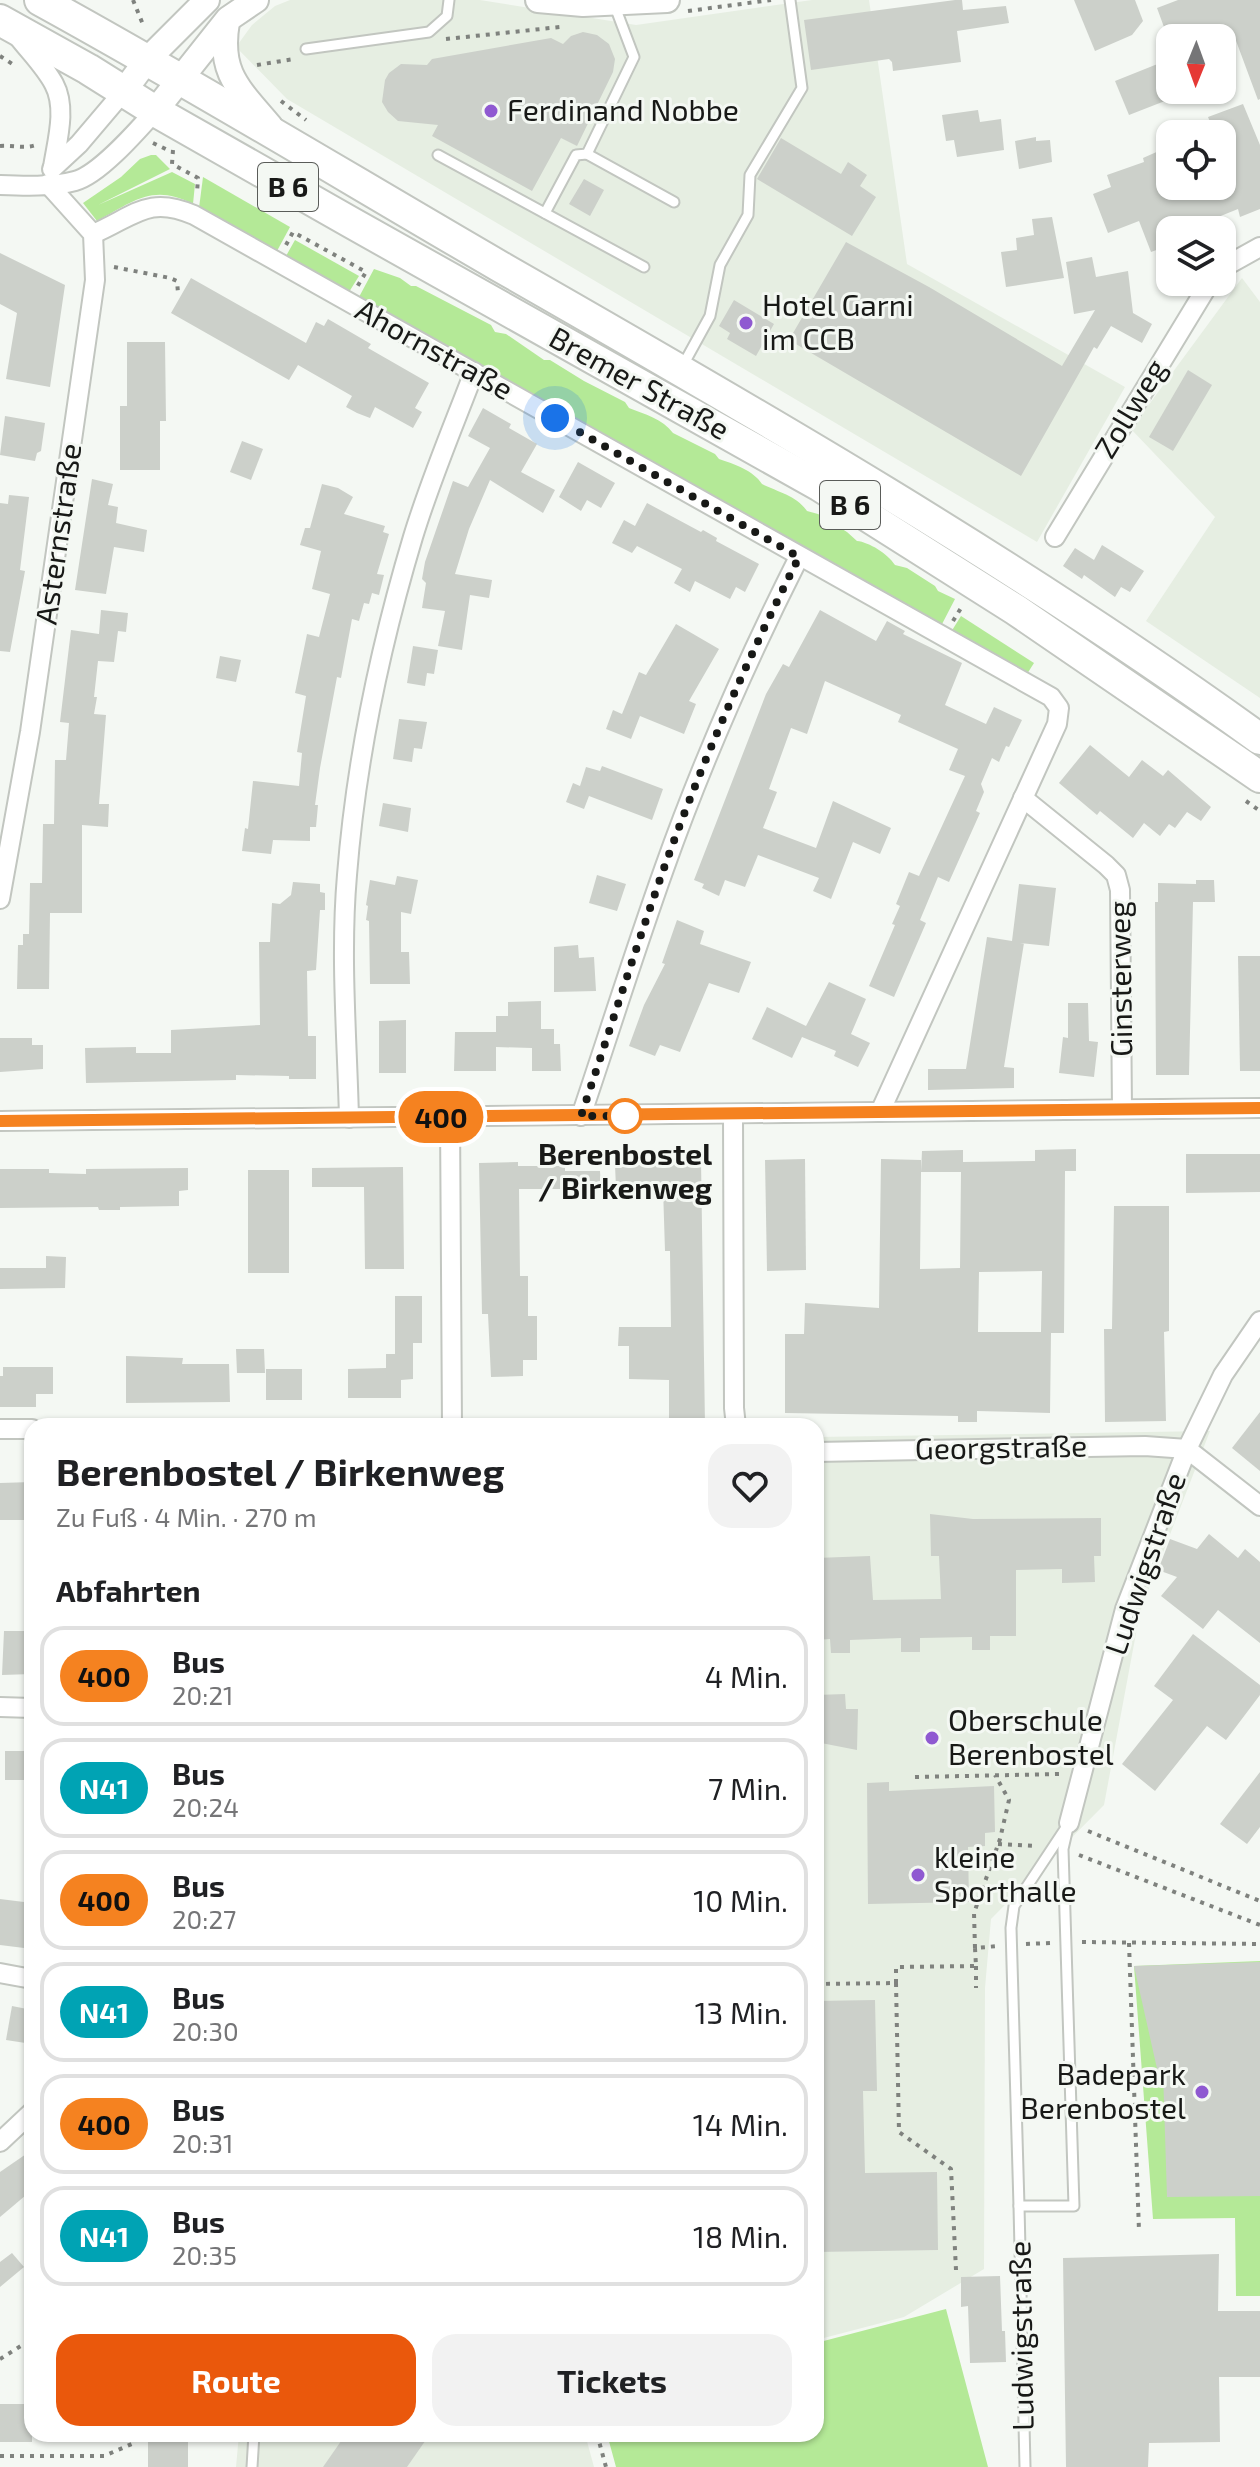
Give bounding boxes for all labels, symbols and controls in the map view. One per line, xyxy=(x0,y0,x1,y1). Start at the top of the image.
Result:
north arrow xyxy=(1156,24,1236,104)
map controls xyxy=(1156,24,1236,296)
place label: Ferdinand Nobbe xyxy=(507,91,739,127)
marker: Ferdinand Nobbe xyxy=(482,102,500,120)
button: locate xyxy=(1156,120,1236,200)
road number: B 6 xyxy=(258,163,318,211)
button: layers xyxy=(1156,216,1236,296)
place label: Hotel Garni im CCB xyxy=(762,286,914,356)
street label: Ahornstraße xyxy=(350,290,520,406)
marker: Hotel Garni im CCB xyxy=(737,314,755,332)
street label: Bremer Straße xyxy=(544,318,736,446)
street label: Zollweg xyxy=(1086,352,1173,464)
your location xyxy=(535,398,575,438)
street label: Asternstraße xyxy=(26,441,88,627)
road number: B 6 xyxy=(820,481,880,529)
street label: Ginsterweg xyxy=(1100,900,1138,1057)
line badge: 400 xyxy=(395,1091,487,1143)
marker: Berenbostel / Birkenweg xyxy=(608,1099,642,1133)
text: 400 xyxy=(414,1100,468,1134)
place label: Berenbostel / Birkenweg xyxy=(538,1135,713,1205)
street label: Georgstraße xyxy=(915,1427,1087,1465)
button: heart xyxy=(708,1444,792,1528)
text: Berenbostel / Birkenweg xyxy=(56,1448,505,1494)
street label: Ludwigstraße xyxy=(1096,1468,1192,1659)
text: Zu Fuß · 4 Min. · 270 m xyxy=(56,1501,317,1532)
text: Abfahrten xyxy=(56,1572,201,1608)
text: Bus xyxy=(172,1643,225,1679)
text: 4 Min. xyxy=(705,1658,788,1694)
text: 400 xyxy=(77,1659,131,1693)
text: 20:21 xyxy=(172,1679,233,1710)
place label: Oberschule Berenbostel xyxy=(948,1701,1114,1771)
marker: Oberschule Berenbostel xyxy=(923,1729,941,1747)
text: Bus xyxy=(172,1755,225,1791)
text: 7 Min. xyxy=(708,1770,788,1806)
text: N41 xyxy=(79,1771,129,1805)
text: 20:24 xyxy=(172,1791,239,1822)
place label: kleine Sporthalle xyxy=(934,1838,1077,1908)
marker: kleine Sporthalle xyxy=(909,1866,927,1884)
text: Bus xyxy=(172,1867,225,1903)
text: 10 Min. xyxy=(693,1882,788,1918)
text: 400 xyxy=(77,1883,131,1917)
text: 20:27 xyxy=(172,1903,236,1934)
text: Bus xyxy=(172,1979,225,2015)
text: 13 Min. xyxy=(695,1994,788,2030)
text: N41 xyxy=(79,1995,129,2029)
text: 20:30 xyxy=(172,2015,239,2046)
place label: Badepark Berenbostel xyxy=(1020,2055,1186,2125)
marker: Badepark Berenbostel xyxy=(1193,2083,1211,2101)
text: Bus xyxy=(172,2091,225,2127)
text: 14 Min. xyxy=(693,2106,788,2142)
text: 400 xyxy=(77,2107,131,2141)
text: 20:31 xyxy=(172,2127,233,2158)
text: Bus xyxy=(172,2203,225,2239)
text: 18 Min. xyxy=(693,2218,788,2254)
text: N41 xyxy=(79,2219,129,2253)
text: 20:35 xyxy=(172,2239,237,2270)
street label: Ludwigstraße xyxy=(1000,2241,1040,2431)
button: Route xyxy=(56,2334,416,2426)
button: Tickets xyxy=(432,2334,792,2426)

